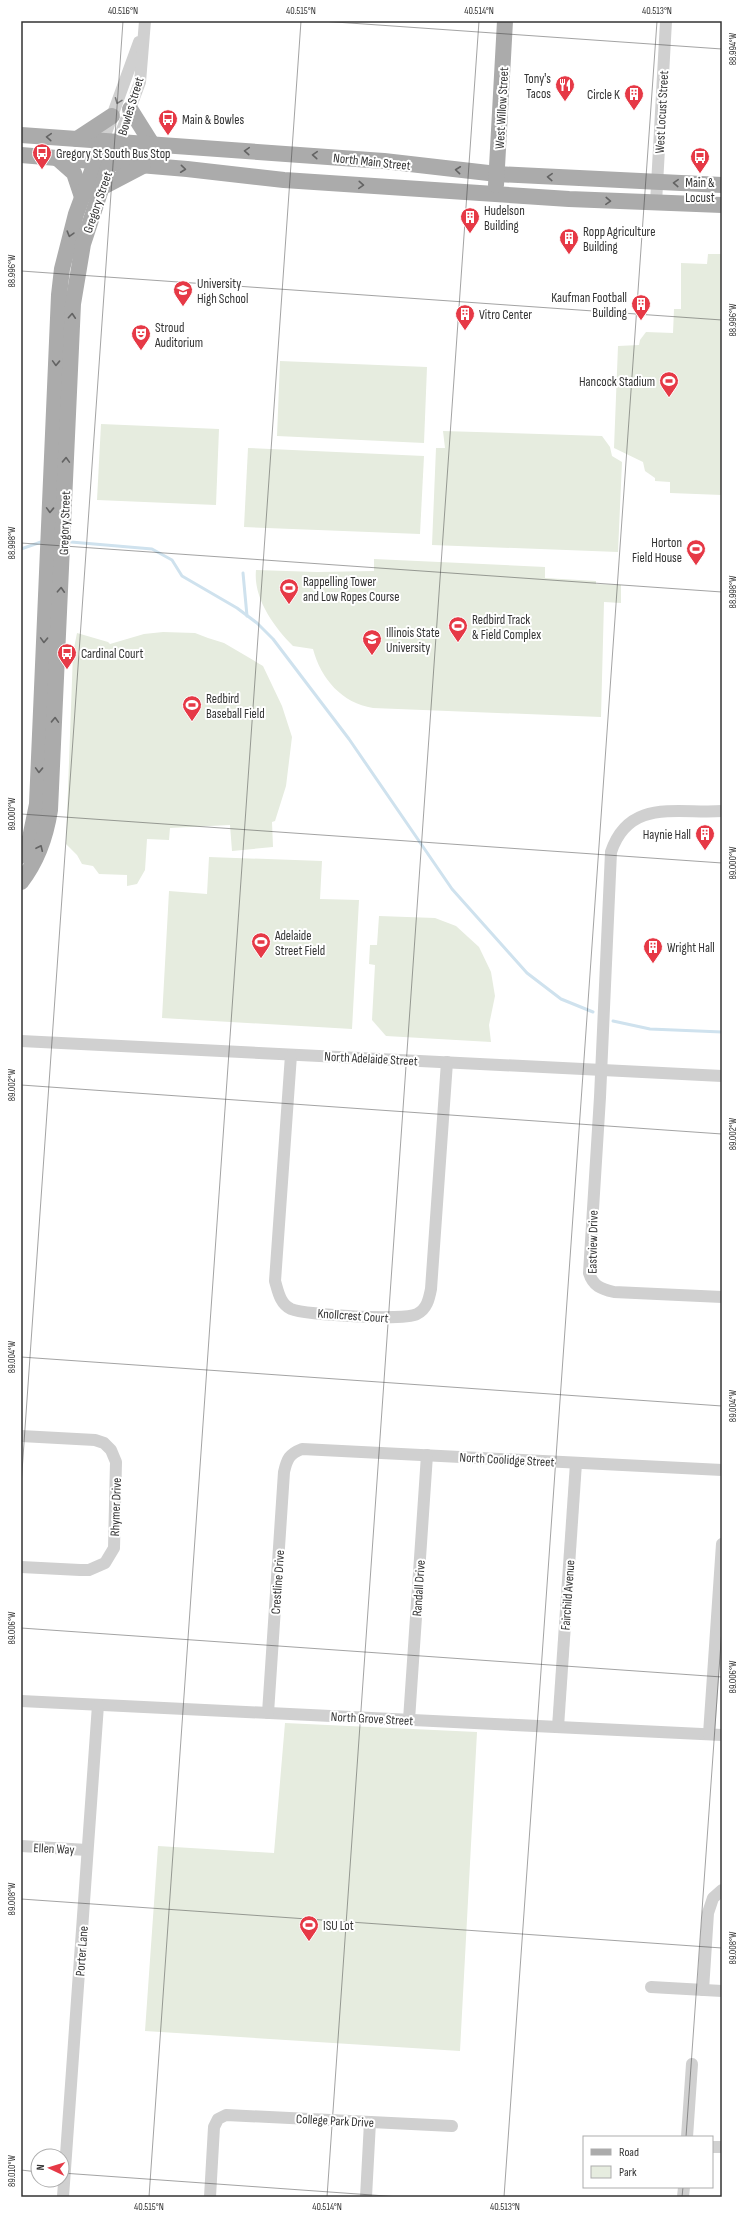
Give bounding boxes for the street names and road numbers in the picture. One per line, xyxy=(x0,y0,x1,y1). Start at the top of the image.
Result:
street label: West Willow Street xyxy=(492,67,512,149)
street label: West Locust Street xyxy=(652,70,672,154)
street label: Bowles Street xyxy=(115,75,147,137)
street label: North Main Street xyxy=(332,150,411,174)
street label: Gregory Street xyxy=(80,169,116,235)
street label: Gregory Street xyxy=(56,491,74,555)
street label: North Adelaide Street xyxy=(324,1049,418,1069)
street label: Eastview Drive xyxy=(584,1210,602,1274)
street label: Knollcrest Court xyxy=(317,1306,389,1326)
street label: North Coolidge Street xyxy=(459,1450,555,1470)
street label: Rhymer Drive xyxy=(107,1477,125,1537)
street label: Crestline Drive xyxy=(268,1549,288,1615)
street label: Randall Drive xyxy=(409,1559,429,1617)
street label: Fairchild Avenue xyxy=(558,1559,578,1631)
street label: North Grove Street xyxy=(330,1709,414,1729)
street label: Ellen Way xyxy=(33,1840,75,1858)
street label: Porter Lane xyxy=(72,1925,92,1977)
street label: College Park Drive xyxy=(296,2111,374,2131)

